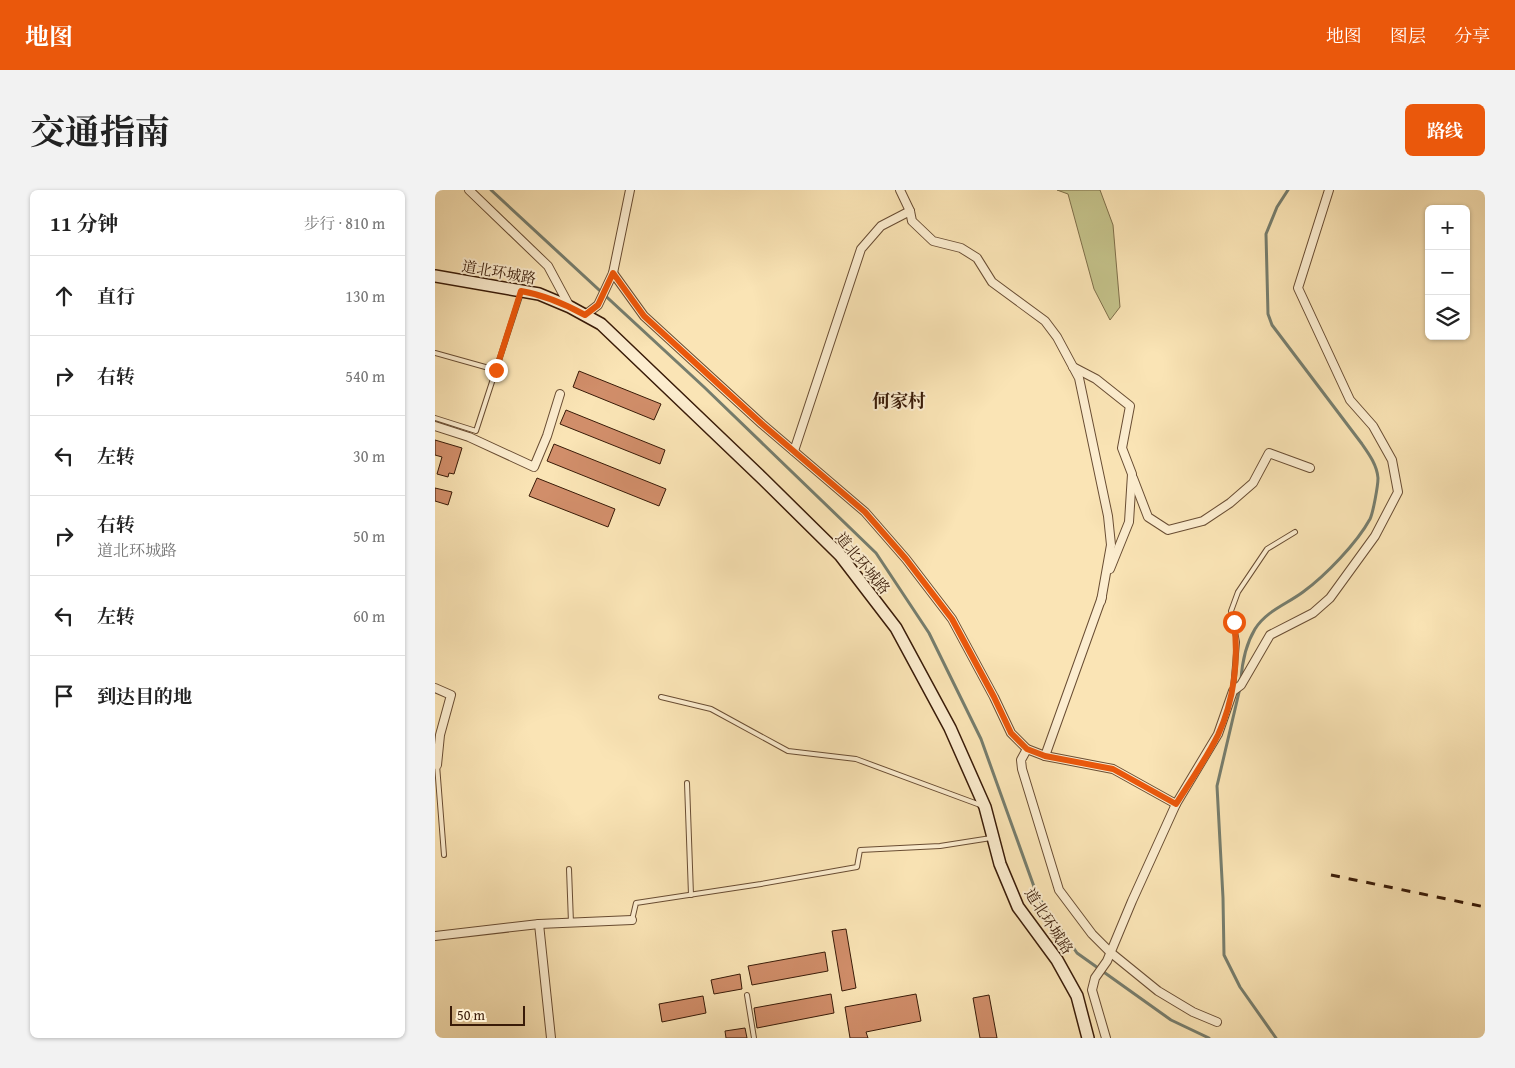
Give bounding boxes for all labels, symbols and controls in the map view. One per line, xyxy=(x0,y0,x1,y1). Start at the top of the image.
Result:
text: 地图 xyxy=(25,19,73,54)
text: 地图 xyxy=(1326,22,1362,49)
text: 图层 xyxy=(1390,22,1426,49)
text: 分享 xyxy=(1454,22,1490,49)
button: 路线 xyxy=(1405,104,1485,156)
text: 交通指南 xyxy=(30,106,170,157)
map controls xyxy=(1425,205,1470,340)
button: + xyxy=(1425,205,1470,250)
text: 11 分钟 xyxy=(50,208,118,239)
text: 步行 · 810 m xyxy=(304,211,385,235)
button: − xyxy=(1425,250,1470,295)
street label: 道北环城路 xyxy=(460,255,538,289)
icon: ahead xyxy=(50,282,78,310)
text: 直行 xyxy=(97,282,135,310)
text: 130 m xyxy=(345,284,385,308)
button: layers xyxy=(1425,295,1470,340)
route end xyxy=(485,359,508,382)
icon: right xyxy=(50,362,78,390)
text: 右转 xyxy=(97,362,135,390)
text: 540 m xyxy=(345,364,385,388)
district label: 何家村 xyxy=(872,387,926,414)
icon: left xyxy=(50,442,78,470)
text: 左转 xyxy=(97,442,135,470)
text: 30 m xyxy=(353,444,385,468)
text: 右转 xyxy=(97,510,135,538)
icon: right xyxy=(50,522,78,550)
text: 50 m xyxy=(353,524,385,548)
street label: 道北环城路 xyxy=(831,528,895,598)
text: 道北环城路 xyxy=(97,538,177,562)
icon: left xyxy=(50,602,78,630)
text: 左转 xyxy=(97,602,135,630)
text: 60 m xyxy=(353,604,385,628)
route start xyxy=(1223,611,1246,634)
icon: arrive xyxy=(50,682,78,710)
text: 到达目的地 xyxy=(97,682,192,710)
street label: 道北环城路 xyxy=(1020,884,1078,958)
scale bar xyxy=(450,1003,525,1026)
text: 50 m xyxy=(457,1005,485,1025)

